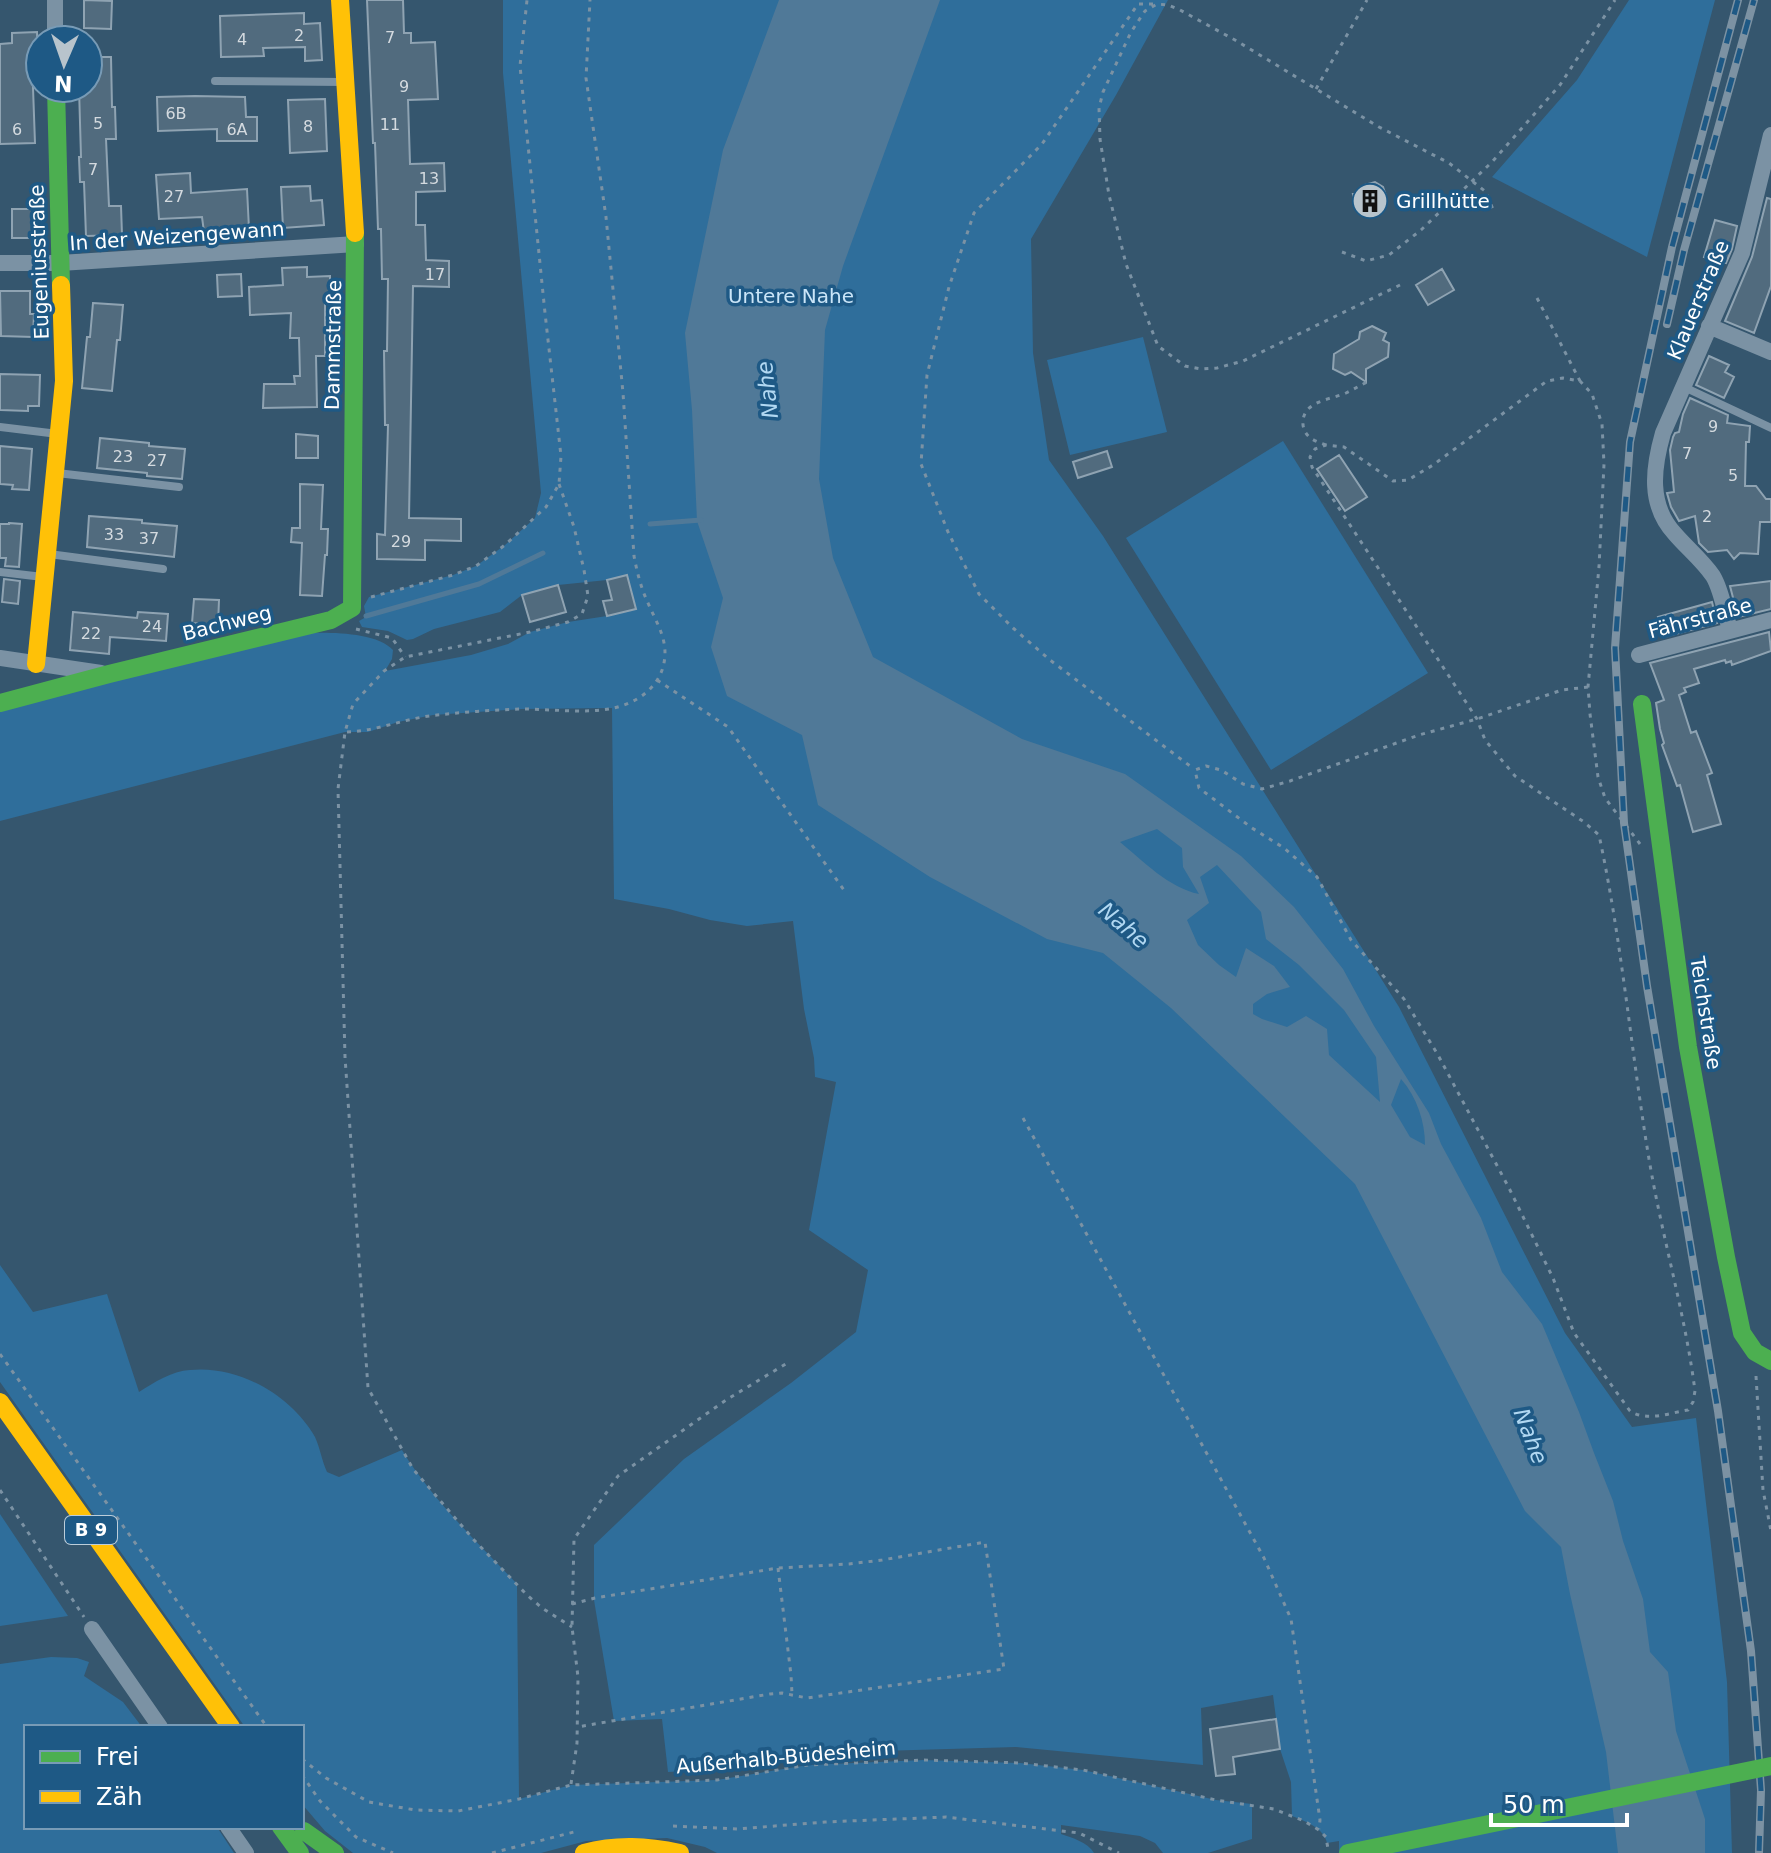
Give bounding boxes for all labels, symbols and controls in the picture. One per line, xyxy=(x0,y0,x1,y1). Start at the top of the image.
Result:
north arrow xyxy=(24,24,104,104)
house number: 2 xyxy=(294,26,304,45)
house number: 7 xyxy=(385,28,395,47)
house number: 4 xyxy=(237,30,247,49)
text: N xyxy=(54,71,73,96)
house number: 9 xyxy=(399,77,409,96)
house number: 6B xyxy=(165,104,187,123)
house number: 5 xyxy=(93,114,103,133)
house number: 11 xyxy=(380,115,400,134)
house number: 8 xyxy=(303,117,313,136)
house number: 6 xyxy=(12,120,22,139)
house number: 6A xyxy=(226,120,248,139)
house number: 7 xyxy=(88,160,98,179)
house number: 13 xyxy=(419,169,439,188)
building icon: Grillhütte xyxy=(1351,182,1389,220)
street label: Eugeniusstraße xyxy=(24,184,54,340)
house number: 27 xyxy=(164,187,184,206)
place label: Grillhütte xyxy=(1396,189,1490,213)
street label: In der Weizengewann xyxy=(69,217,285,255)
street label: Klauerstraße xyxy=(1662,236,1734,364)
house number: 17 xyxy=(425,265,445,284)
street label: Dammstraße xyxy=(320,280,346,410)
park label: Untere Nahe xyxy=(728,284,854,308)
water label: Nahe xyxy=(752,360,783,420)
house number: 9 xyxy=(1708,417,1718,436)
house number: 7 xyxy=(1682,444,1692,463)
house number: 23 xyxy=(113,447,133,466)
house number: 27 xyxy=(147,451,167,470)
house number: 5 xyxy=(1728,466,1738,485)
house number: 2 xyxy=(1702,507,1712,526)
house number: 33 xyxy=(104,525,124,544)
house number: 37 xyxy=(139,529,159,548)
house number: 29 xyxy=(391,532,411,551)
street label: Fährstraße xyxy=(1645,593,1755,643)
street label: Bachweg xyxy=(180,600,274,646)
house number: 24 xyxy=(142,617,162,636)
house number: 22 xyxy=(81,624,101,643)
water label: Nahe xyxy=(1094,897,1154,954)
street label: Teichstraße xyxy=(1685,954,1727,1071)
water label: Nahe xyxy=(1509,1405,1552,1467)
road number: B 9 xyxy=(65,1516,117,1544)
legend xyxy=(24,1725,304,1829)
street label: Außerhalb-Büdesheim xyxy=(675,1735,897,1779)
text: Frei xyxy=(96,1743,139,1771)
scale bar xyxy=(1491,1777,1627,1827)
text: Zäh xyxy=(96,1783,142,1811)
text: 50 m xyxy=(1503,1791,1565,1819)

